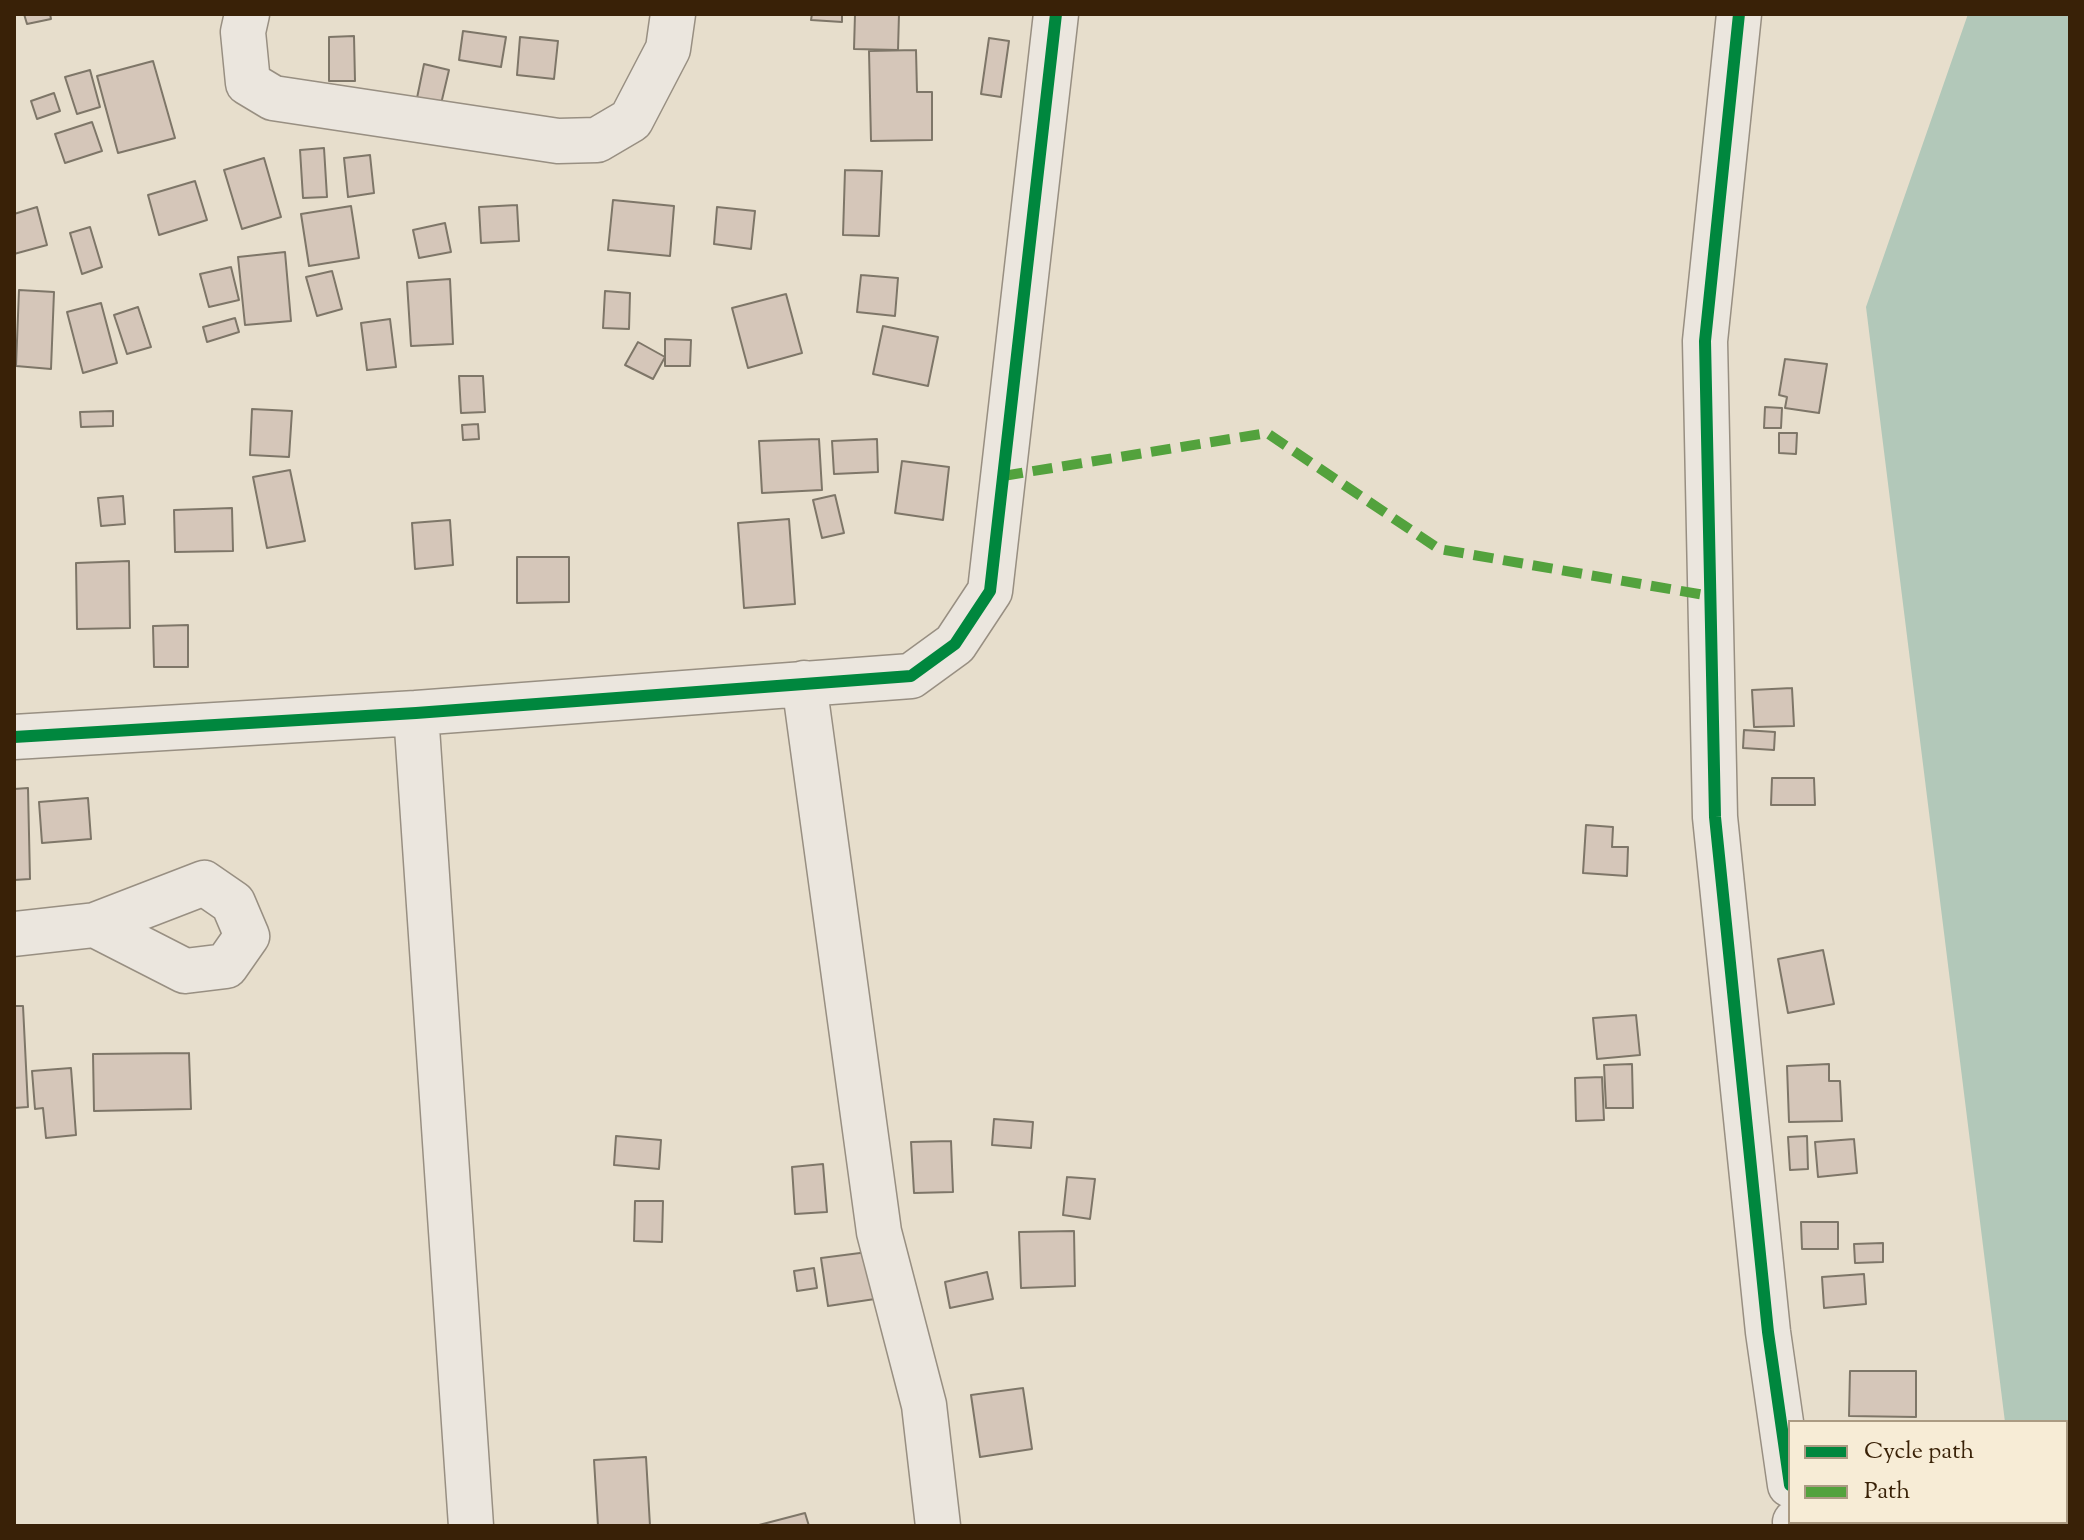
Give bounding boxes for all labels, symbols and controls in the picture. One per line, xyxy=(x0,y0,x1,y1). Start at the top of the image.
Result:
legend xyxy=(1788,1420,2068,1524)
text: Cycle path xyxy=(1864,1435,1974,1469)
text: Path xyxy=(1864,1475,1910,1509)

